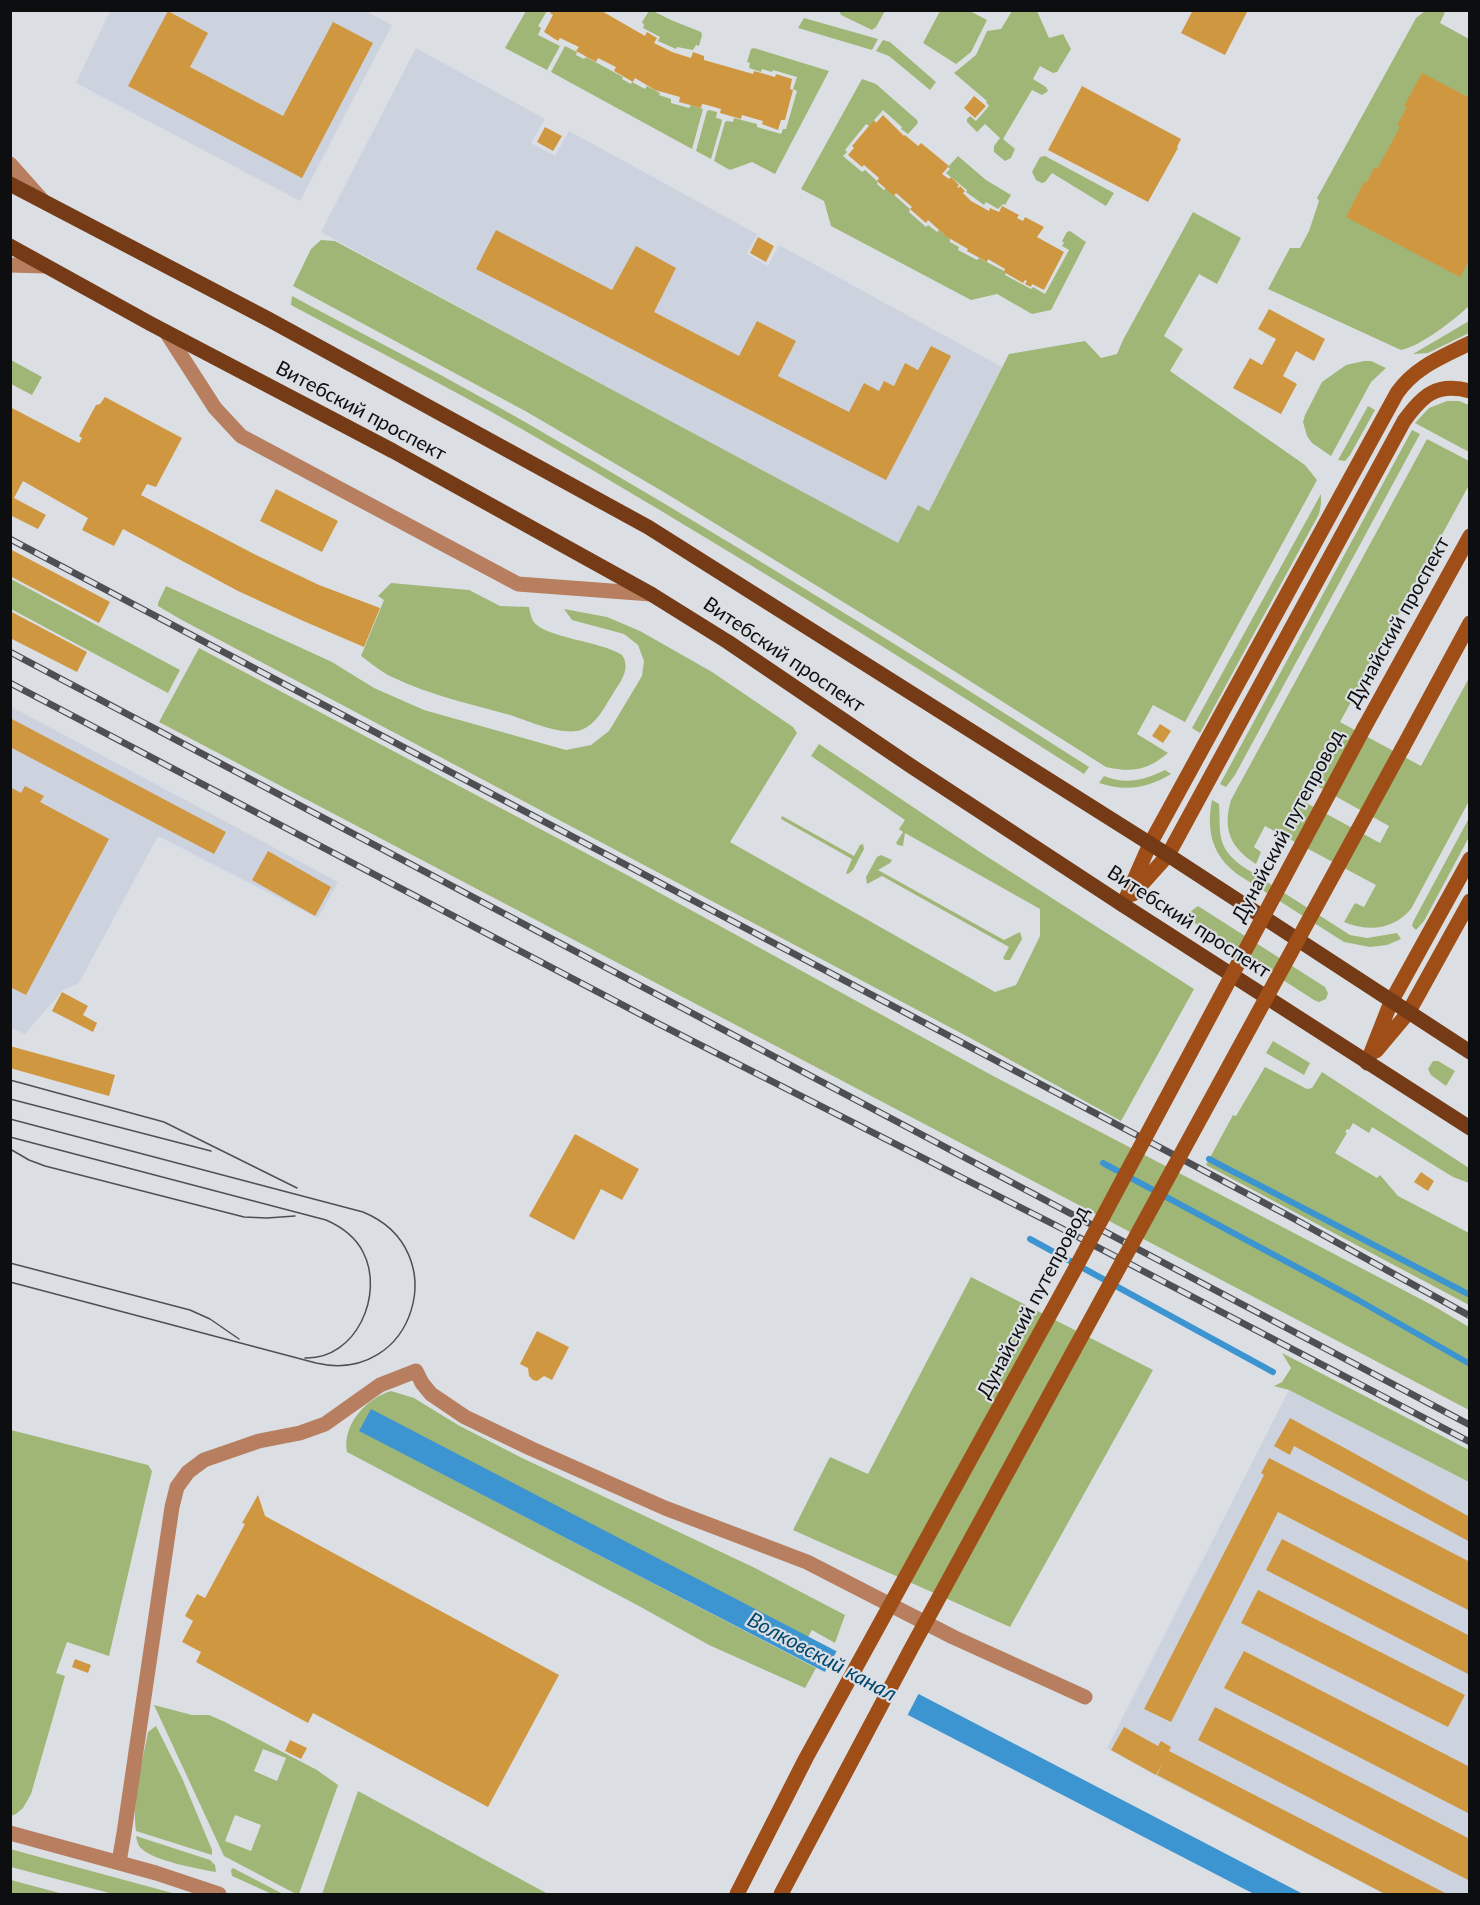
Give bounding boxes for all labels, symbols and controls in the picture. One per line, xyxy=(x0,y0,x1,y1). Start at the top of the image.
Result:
street label: Витебский проспект xyxy=(272,356,450,466)
street label: Дунайский проспект xyxy=(1341,532,1455,712)
street label: Витебский проспект xyxy=(699,592,869,718)
street label: Дунайский путепровод xyxy=(1227,726,1349,926)
street label: Витебский проспект xyxy=(1103,860,1275,984)
street label: Дунайский путепровод xyxy=(972,1202,1094,1402)
water label: Волковский канал xyxy=(743,1607,901,1707)

